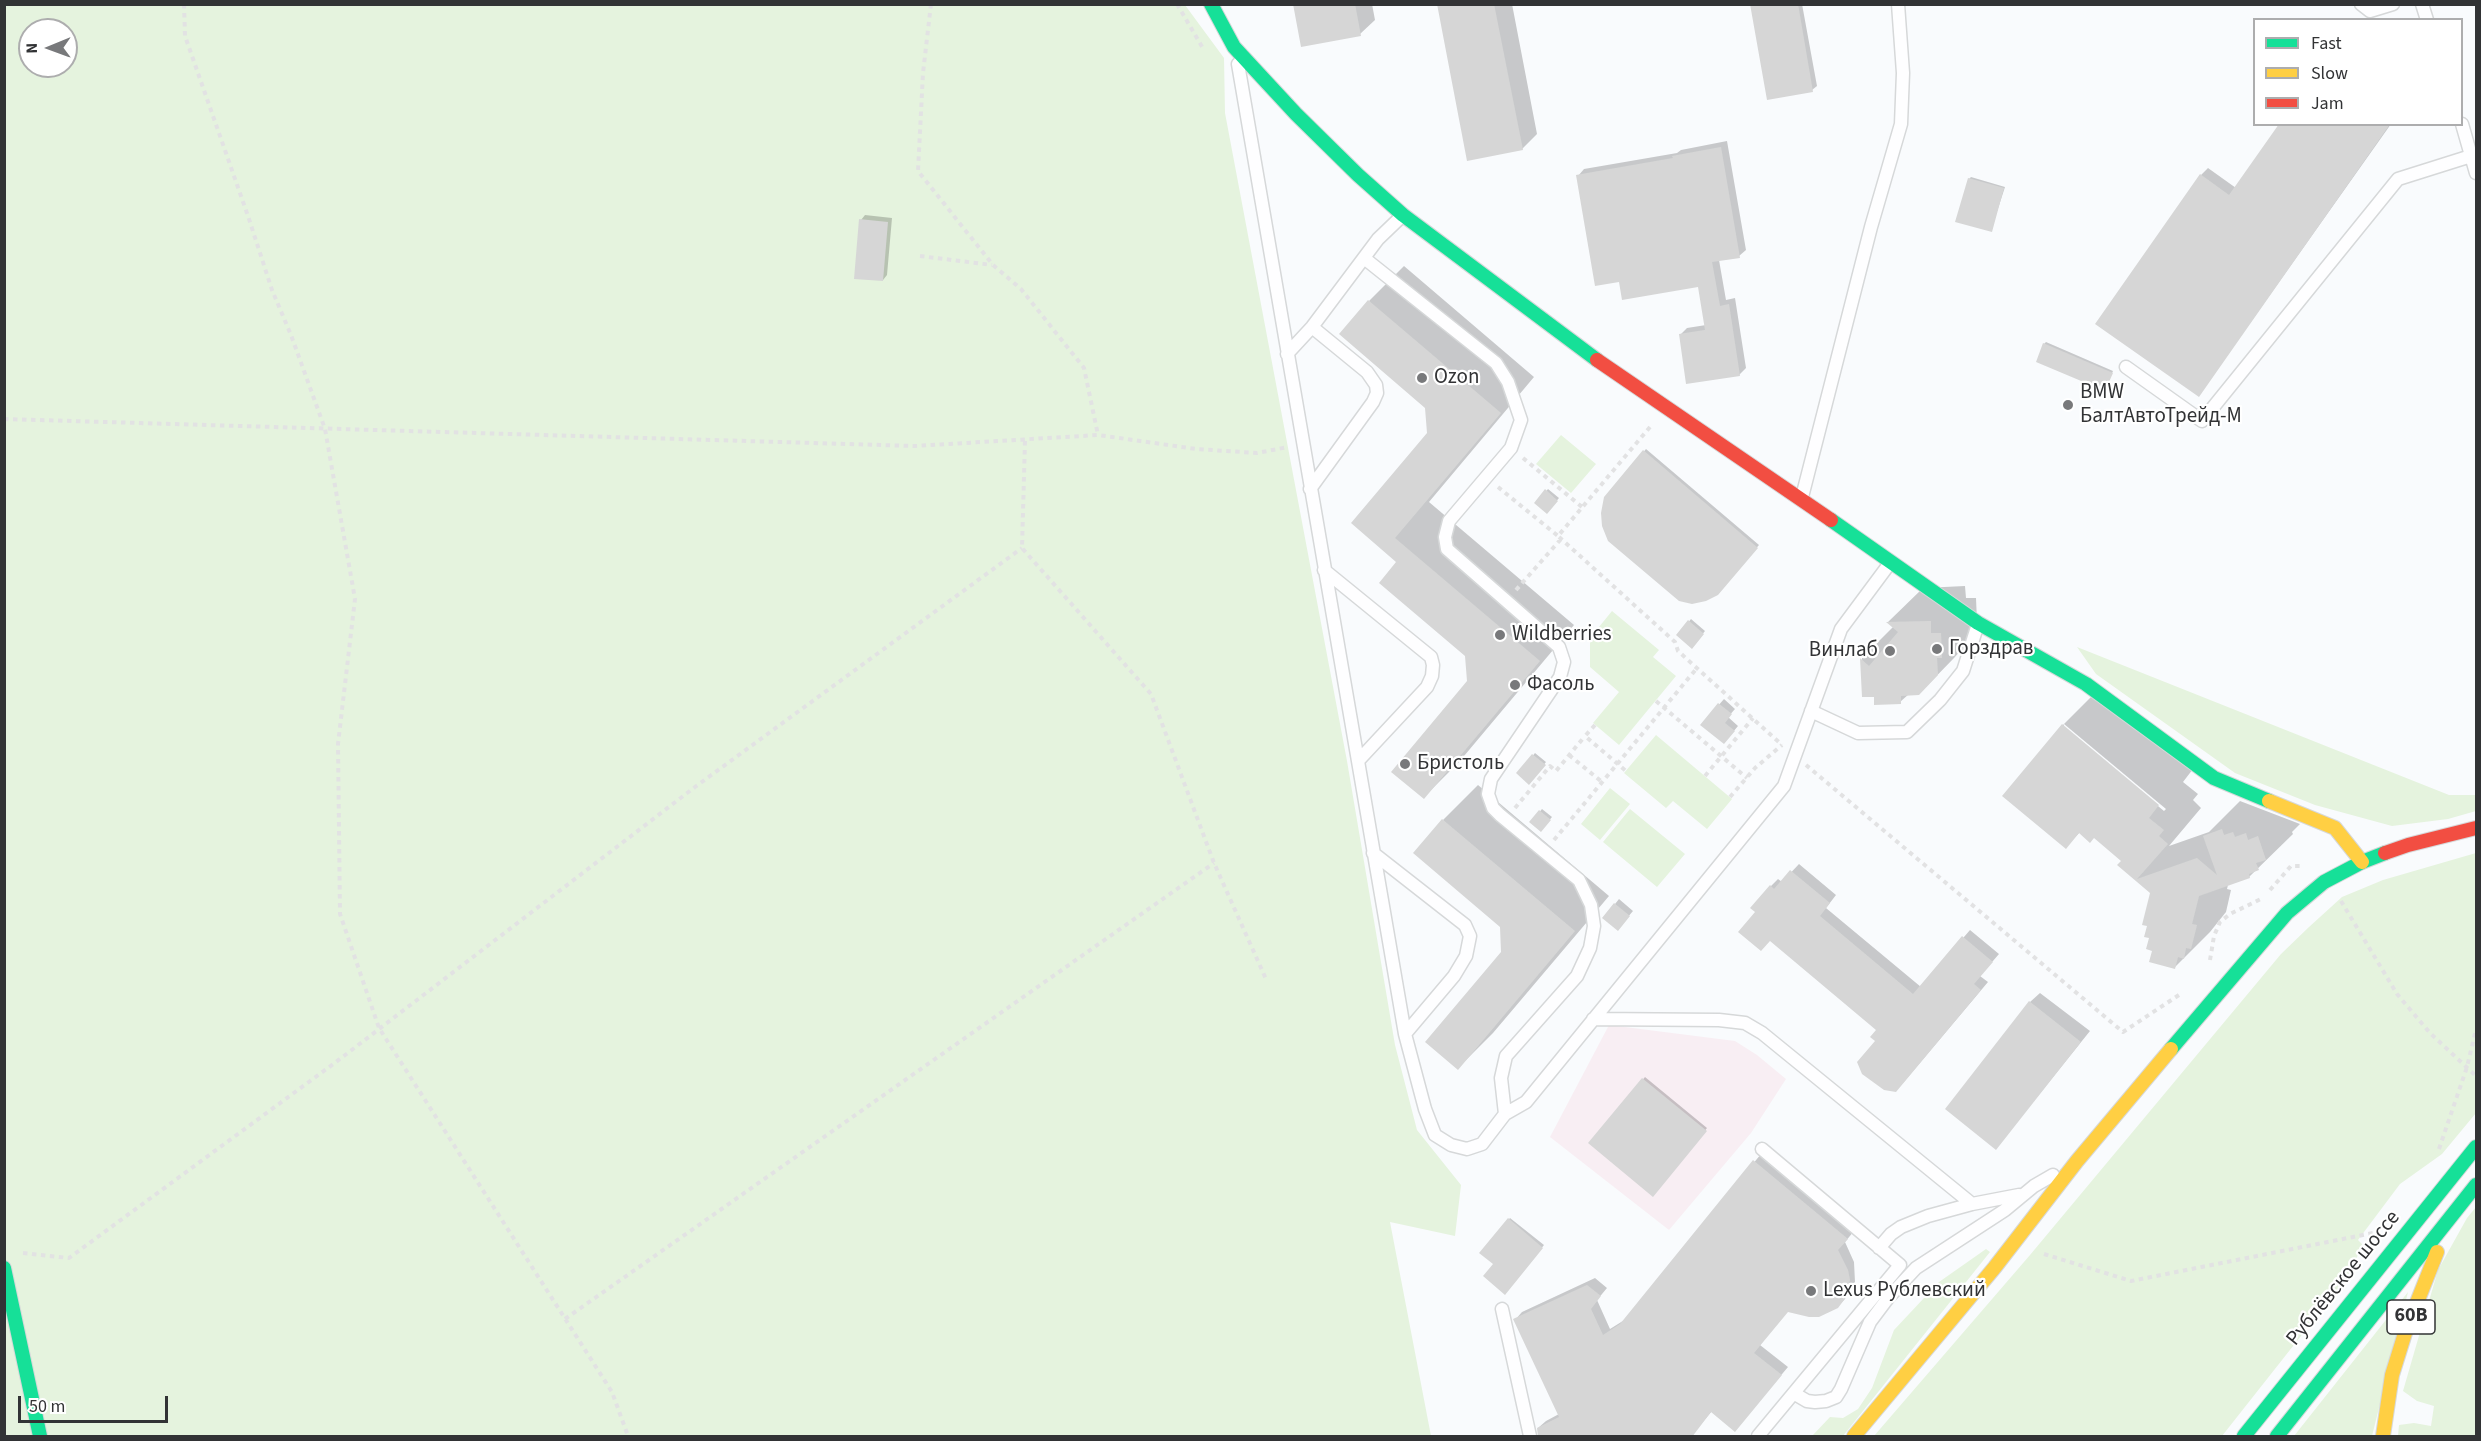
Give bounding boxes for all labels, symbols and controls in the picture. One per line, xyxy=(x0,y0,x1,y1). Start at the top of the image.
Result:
north arrow xyxy=(18,18,78,78)
legend xyxy=(2253,18,2463,126)
text: Fast xyxy=(2311,31,2342,56)
text: N xyxy=(21,43,43,54)
text: Slow xyxy=(2311,61,2348,86)
text: Jam xyxy=(2311,91,2344,116)
place label: Ozon xyxy=(1434,365,1479,391)
marker: Ozon xyxy=(1415,371,1429,385)
place label: BMW БалтАвтоТрейд-М xyxy=(2080,380,2242,430)
marker: BMW БалтАвтоТрейд-М xyxy=(2061,398,2075,412)
place label: Wildberries xyxy=(1512,622,1612,648)
marker: Wildberries xyxy=(1493,628,1507,642)
place label: Горздрав xyxy=(1949,636,2034,662)
place label: Винлаб xyxy=(1809,638,1878,664)
marker: Горздрав xyxy=(1930,642,1944,656)
marker: Винлаб xyxy=(1883,644,1897,658)
place label: Фасоль xyxy=(1527,672,1595,698)
marker: Фасоль xyxy=(1508,678,1522,692)
place label: Бристоль xyxy=(1417,751,1504,777)
marker: Бристоль xyxy=(1398,757,1412,771)
street label: Рублёвское шоссе xyxy=(2282,1206,2406,1352)
place label: Lexus Рублевский xyxy=(1823,1278,1986,1304)
marker: Lexus Рублевский xyxy=(1804,1284,1818,1298)
road number: 60B xyxy=(2387,1300,2435,1334)
scale bar xyxy=(21,1384,171,1422)
text: 50 m xyxy=(29,1394,65,1419)

